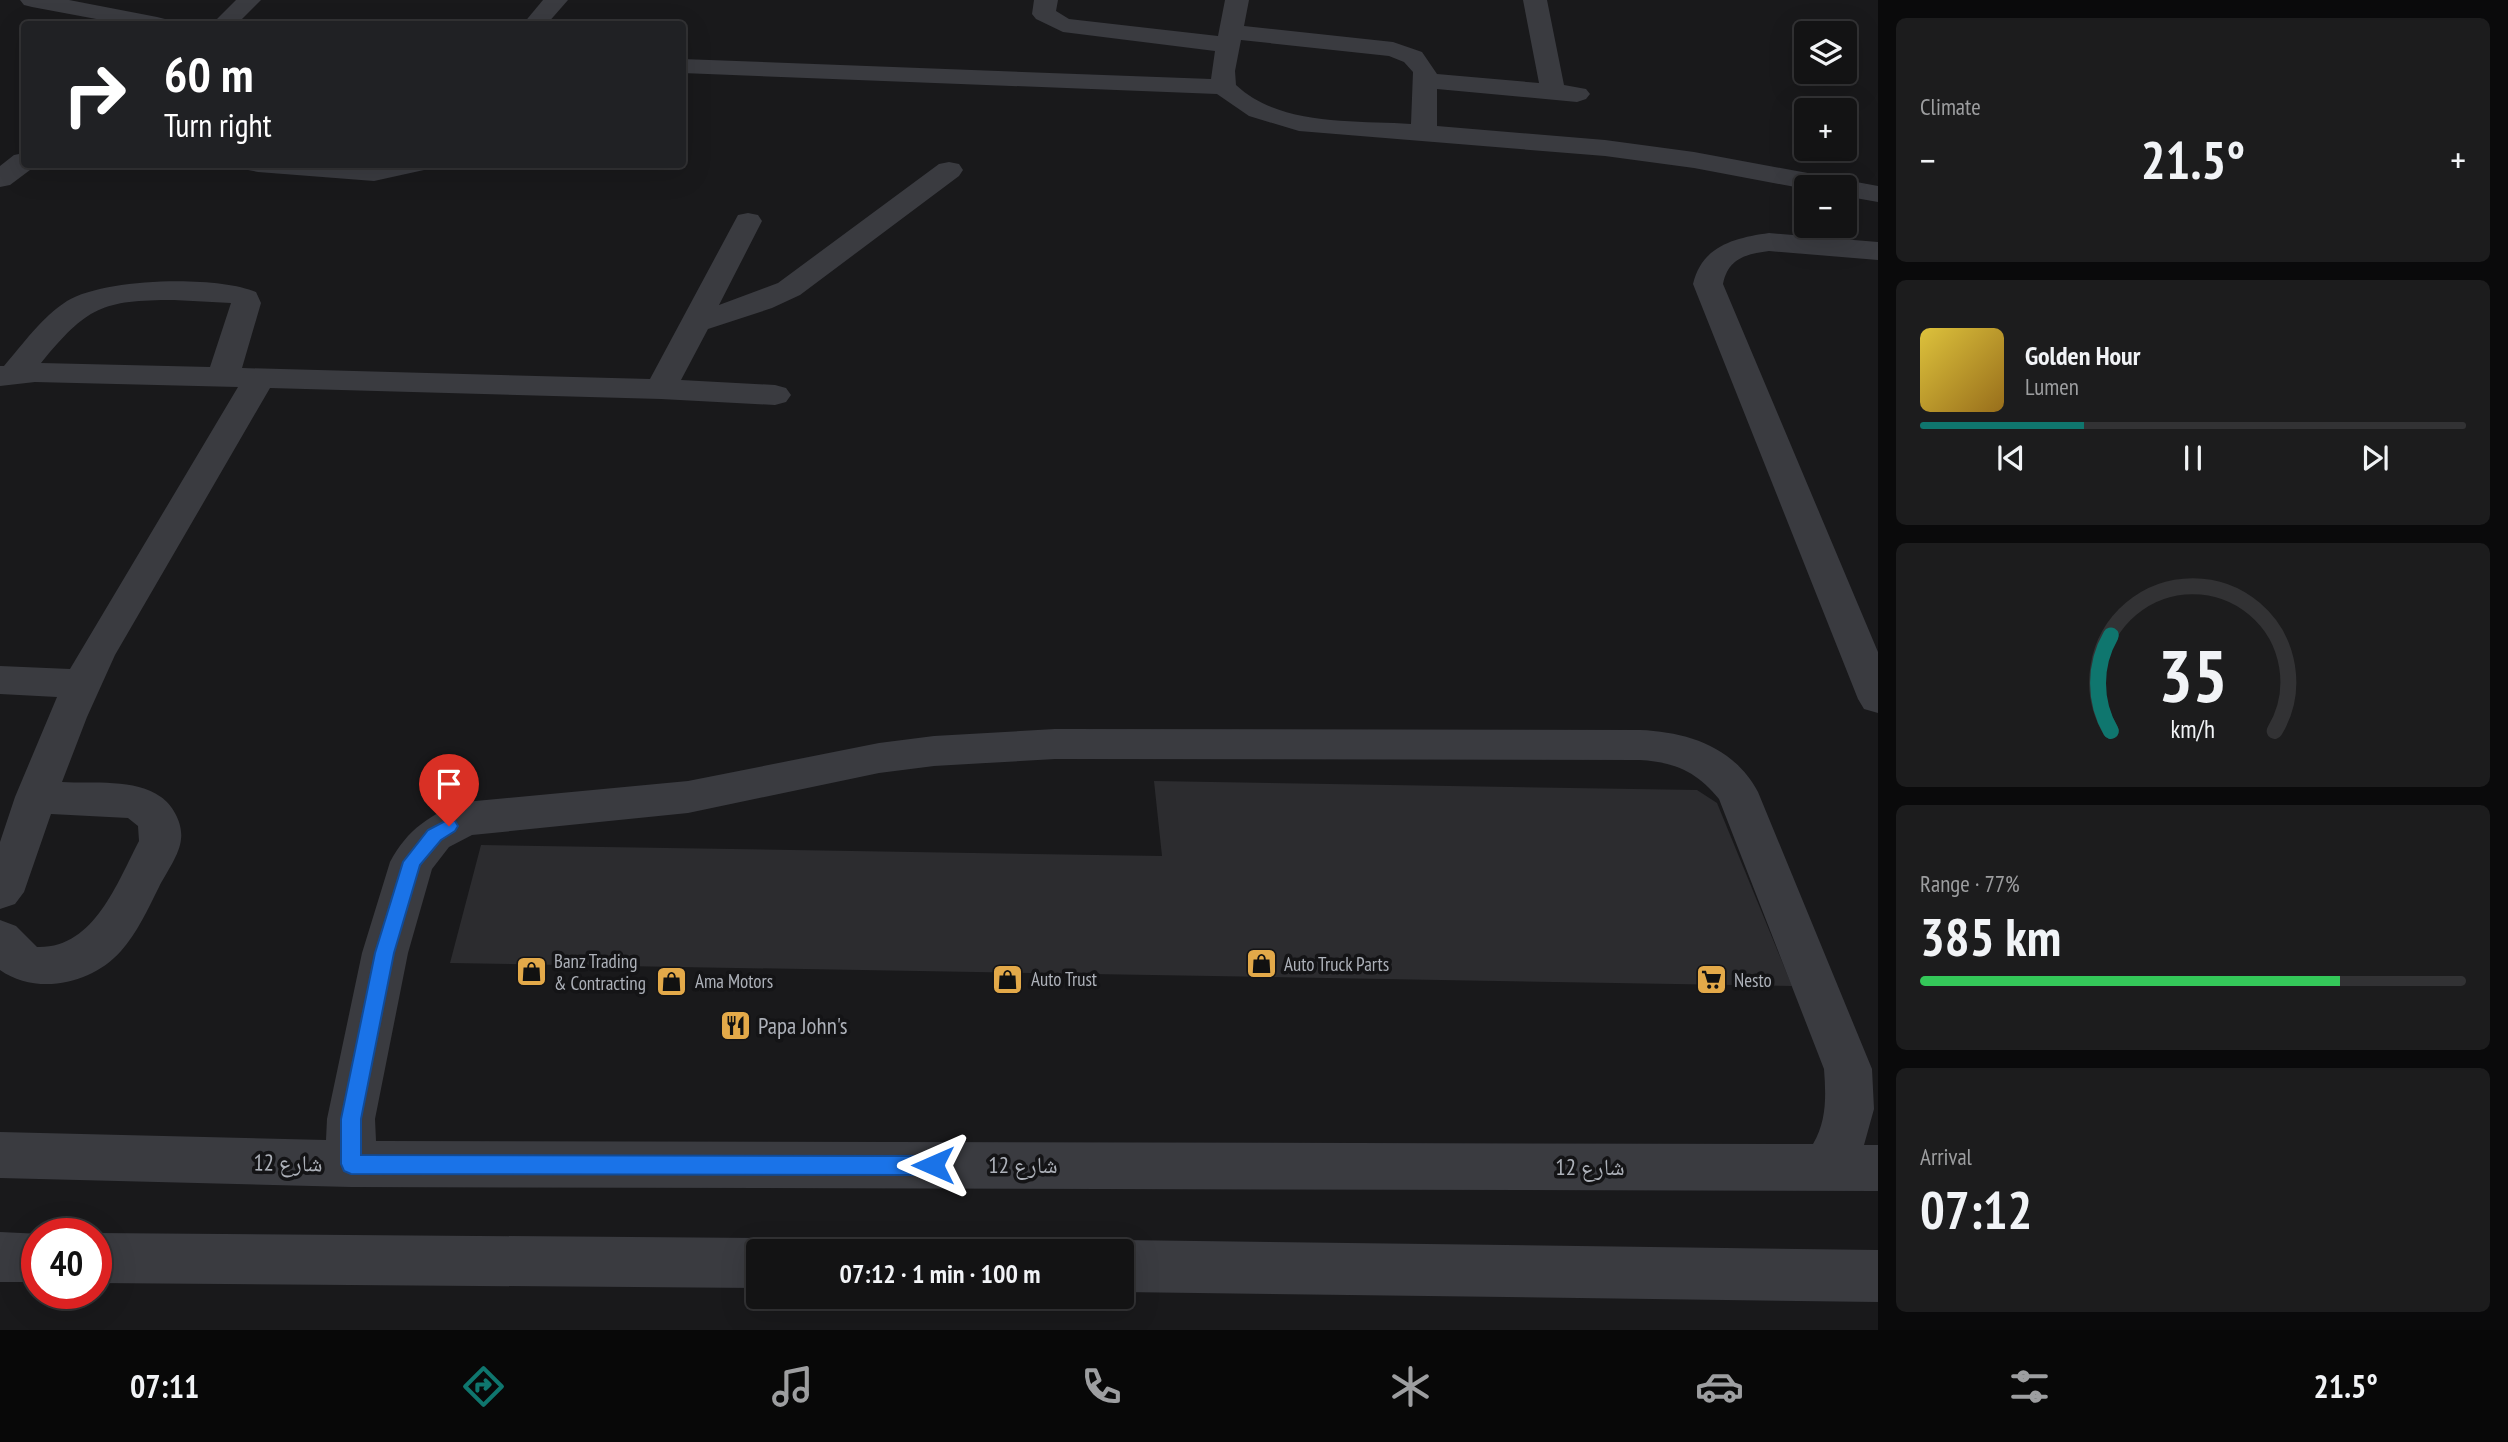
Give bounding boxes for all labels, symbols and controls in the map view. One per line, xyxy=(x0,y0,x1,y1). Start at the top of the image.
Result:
map controls xyxy=(1794,21,1857,238)
button: layers xyxy=(1794,21,1857,84)
text: 60 m xyxy=(164,42,253,106)
icon: right xyxy=(49,49,140,140)
text: Climate xyxy=(1920,92,1981,121)
button: + xyxy=(1794,98,1857,161)
text: Turn right xyxy=(164,104,272,146)
text: 21.5° xyxy=(2141,126,2245,193)
text: − xyxy=(1920,135,1936,184)
text: + xyxy=(2450,135,2466,184)
button: − xyxy=(1794,175,1857,238)
text: Golden Hour xyxy=(2025,339,2140,372)
text: Lumen xyxy=(2025,372,2079,401)
icon: previous xyxy=(1992,439,2030,477)
icon: pause xyxy=(2174,439,2212,477)
icon: next xyxy=(2356,439,2394,477)
text: 35 xyxy=(2158,627,2228,721)
text: km/h xyxy=(2171,713,2215,745)
pin xyxy=(419,754,479,826)
icon: arrive xyxy=(430,765,468,803)
text: Range · 77% xyxy=(1920,869,2020,898)
text: 385 km xyxy=(1920,903,2061,970)
shop icon: Auto Truck Parts xyxy=(1244,947,1278,981)
place label: Banz Trading & Contracting xyxy=(554,949,646,995)
place label: Auto Truck Parts xyxy=(1284,952,1389,976)
shop icon: Banz Trading & Contracting xyxy=(514,955,548,989)
shop icon: Auto Trust xyxy=(991,962,1025,996)
supermarket icon: Nesto xyxy=(1694,963,1728,997)
shop icon: Ama Motors xyxy=(655,964,689,998)
place label: Auto Trust xyxy=(1031,967,1098,991)
place label: Nesto xyxy=(1734,968,1772,992)
place label: Ama Motors xyxy=(695,969,773,993)
restaurant icon: Papa John's xyxy=(718,1009,752,1043)
place label: Papa John's xyxy=(758,1011,848,1040)
position arrow xyxy=(896,1128,970,1202)
text: Arrival xyxy=(1920,1142,1972,1171)
street label: شارع 12 xyxy=(253,1147,323,1179)
street label: شارع 12 xyxy=(988,1150,1058,1180)
street label: شارع 12 xyxy=(1555,1152,1625,1182)
text: 07:12 xyxy=(1920,1176,2032,1243)
speed limit sign: 40 xyxy=(21,1218,112,1309)
text: 07:12 · 1 min · 100 m xyxy=(840,1257,1040,1290)
icon: directions xyxy=(459,1362,508,1411)
icon: music xyxy=(768,1362,817,1411)
icon: phone xyxy=(1077,1362,1126,1411)
icon: climate xyxy=(1386,1362,1435,1411)
icon: car xyxy=(1695,1362,1744,1411)
icon: filters xyxy=(2005,1362,2054,1411)
text: 07:11 xyxy=(130,1365,199,1407)
text: 21.5° xyxy=(2314,1365,2378,1407)

